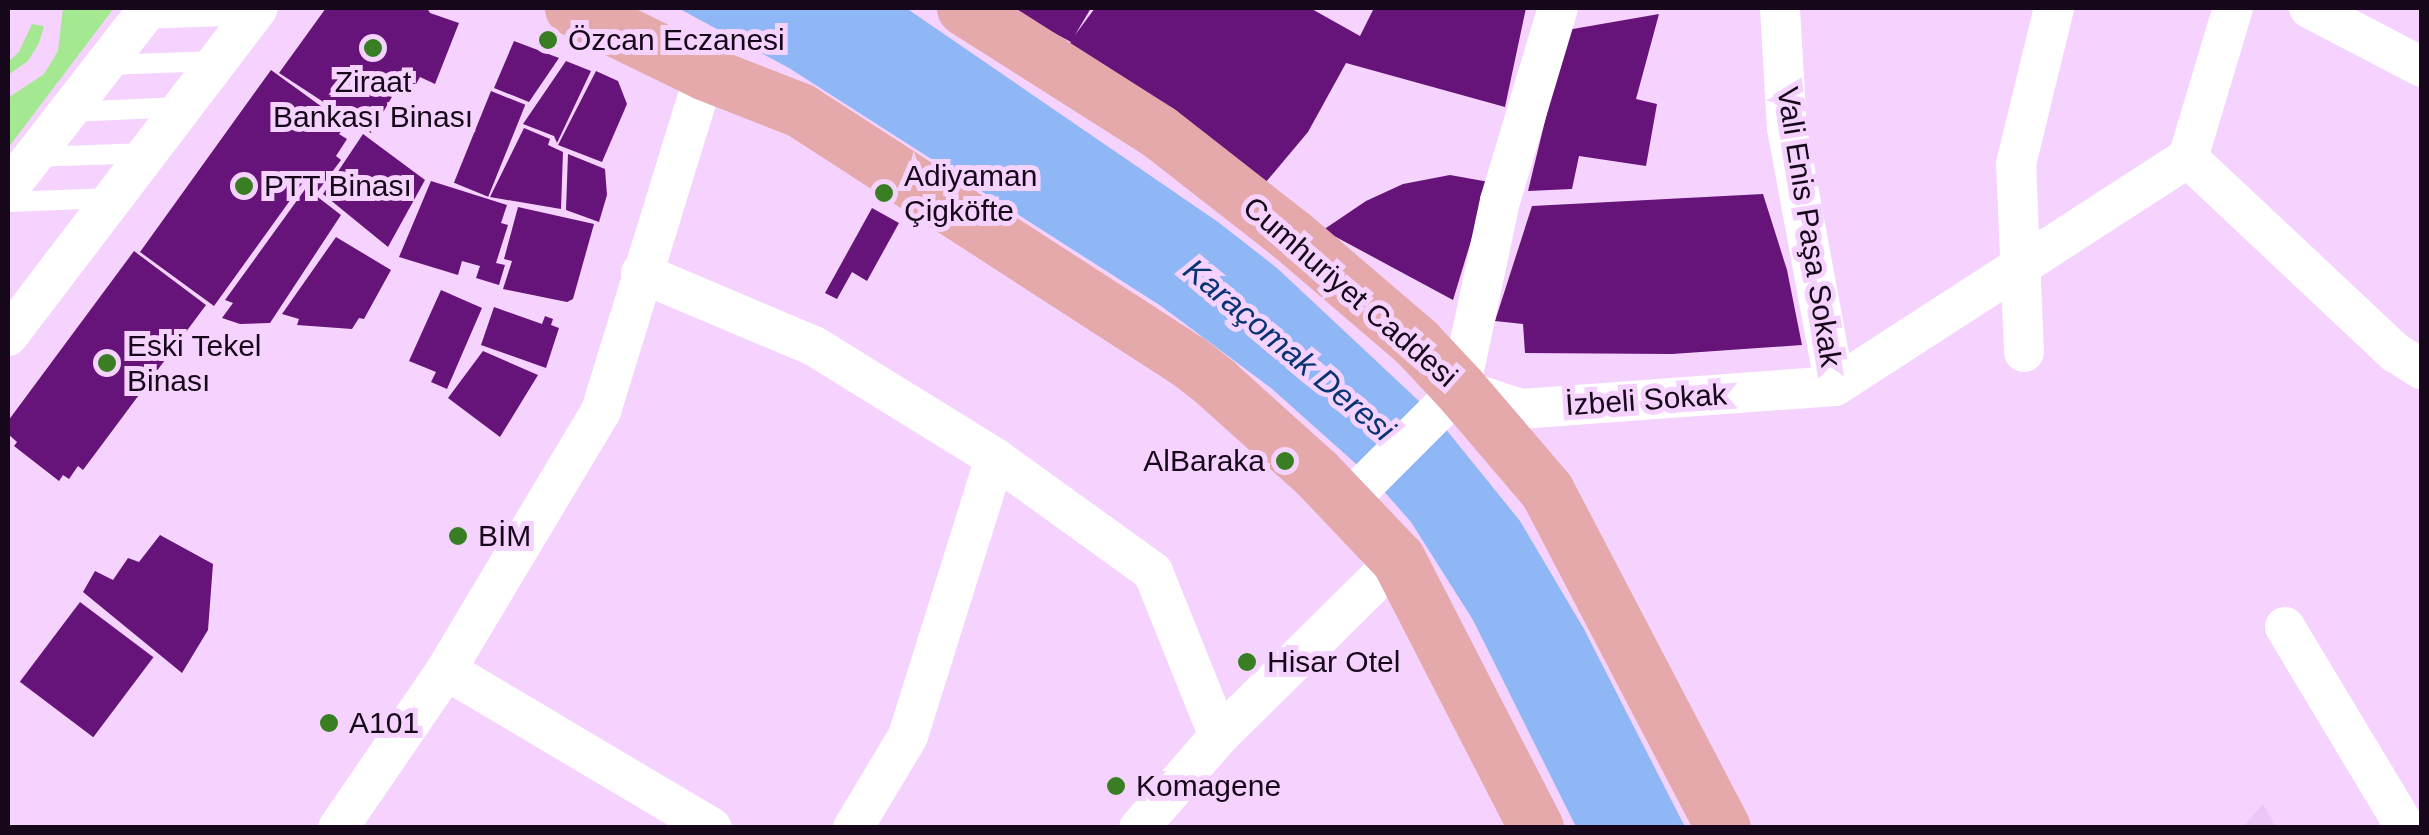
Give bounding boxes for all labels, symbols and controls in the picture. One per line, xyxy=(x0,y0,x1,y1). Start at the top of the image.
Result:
place label: Özcan Eczanesi xyxy=(568,22,785,58)
marker: Özcan Eczanesi xyxy=(537,29,559,51)
marker: Ziraat Bankası Binası xyxy=(362,37,384,59)
place label: Ziraat Bankası Binası xyxy=(273,64,473,134)
street label: Vali Enis Paşa Sokak xyxy=(1769,84,1849,370)
place label: Adiyaman Çigköfte xyxy=(904,158,1037,228)
place label: PTT Binası xyxy=(264,168,412,204)
marker: PTT Binası xyxy=(233,175,255,197)
marker: Adiyaman Çigköfte xyxy=(873,182,895,204)
street label: Cumhuriyet Caddesi xyxy=(1236,189,1464,395)
water label: Karaçomak Deresi xyxy=(1176,251,1402,449)
place label: Eski Tekel Binası xyxy=(127,328,262,398)
marker: Eski Tekel Binası xyxy=(96,352,118,374)
street label: İzbeli Sokak xyxy=(1564,376,1728,424)
place label: AlBaraka xyxy=(1143,443,1265,479)
marker: AlBaraka xyxy=(1274,450,1296,472)
place label: BİM xyxy=(478,518,531,554)
marker: BİM xyxy=(447,525,469,547)
place label: Hisar Otel xyxy=(1267,644,1400,680)
marker: Hisar Otel xyxy=(1236,651,1258,673)
place label: A101 xyxy=(349,705,419,741)
marker: A101 xyxy=(318,712,340,734)
place label: Komagene xyxy=(1136,768,1281,804)
marker: Komagene xyxy=(1105,775,1127,797)

